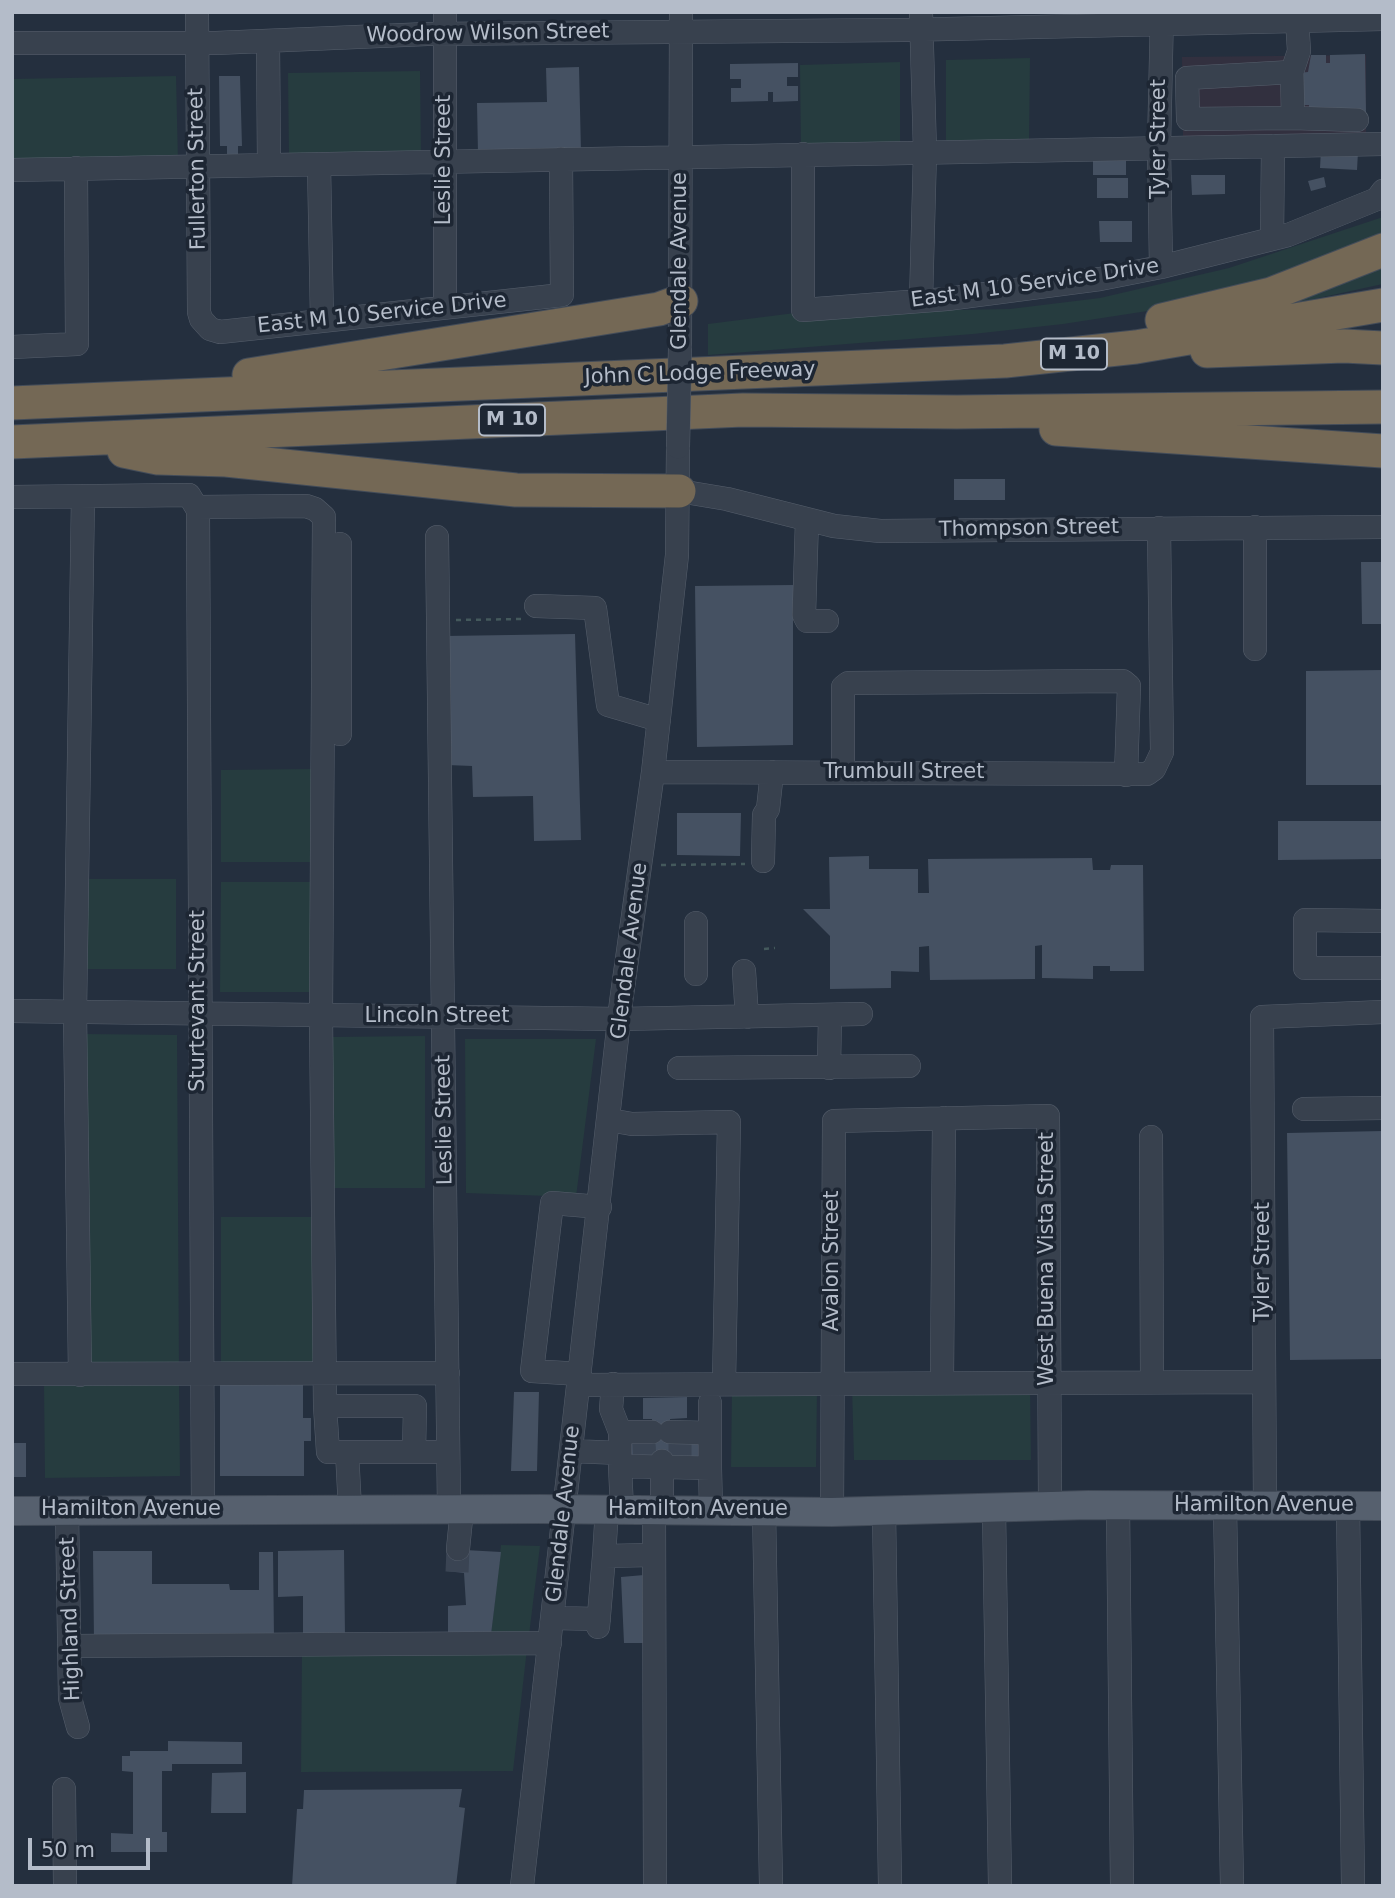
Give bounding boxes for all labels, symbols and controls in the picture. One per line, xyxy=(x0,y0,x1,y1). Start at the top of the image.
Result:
street label: Woodrow Wilson Street xyxy=(366,19,610,49)
street label: Tyler Street xyxy=(1147,79,1173,199)
street label: Fullerton Street xyxy=(184,88,212,250)
street label: Leslie Street xyxy=(432,95,458,225)
street label: Glendale Avenue xyxy=(668,172,694,350)
street label: East M 10 Service Drive xyxy=(909,254,1161,314)
street label: East M 10 Service Drive xyxy=(256,288,508,340)
road number: M 10 xyxy=(1041,338,1107,370)
street label: John C Lodge Freeway xyxy=(584,357,816,391)
road number: M 10 xyxy=(479,404,545,436)
street label: Thompson Street xyxy=(939,515,1119,543)
street label: Trumbull Street xyxy=(824,760,984,786)
street label: Glendale Avenue xyxy=(607,861,653,1041)
street label: Sturtevant Street xyxy=(186,910,212,1092)
street label: Lincoln Street xyxy=(365,1004,509,1030)
street label: Leslie Street xyxy=(431,1055,459,1185)
street label: West Buena Vista Street xyxy=(1035,1132,1061,1386)
street label: Avalon Street xyxy=(820,1191,846,1331)
street label: Tyler Street xyxy=(1251,1202,1277,1322)
street label: Glendale Avenue xyxy=(542,1424,586,1604)
street label: Hamilton Avenue xyxy=(1174,1493,1354,1519)
street label: Hamilton Avenue xyxy=(41,1497,221,1523)
street label: Hamilton Avenue xyxy=(608,1497,788,1523)
street label: Highland Street xyxy=(56,1537,86,1701)
scale bar xyxy=(32,1825,154,1869)
text: 50 m xyxy=(41,1838,95,1862)

